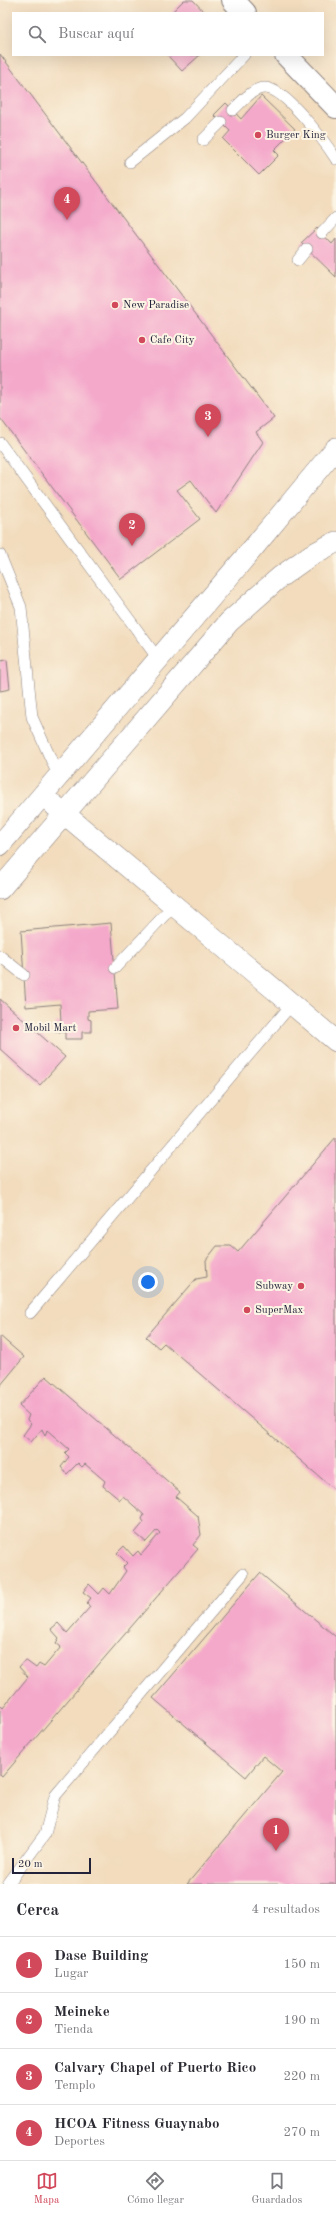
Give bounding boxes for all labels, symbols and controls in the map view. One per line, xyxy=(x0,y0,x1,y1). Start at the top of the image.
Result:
search box xyxy=(12,12,324,56)
icon: search xyxy=(26,23,48,45)
text: Buscar aquí xyxy=(58,27,134,42)
marker: Burger King xyxy=(253,130,263,140)
place label: Burger King xyxy=(266,130,326,141)
pin: 4 xyxy=(54,187,80,220)
marker: New Paradise xyxy=(110,300,120,310)
place label: New Paradise xyxy=(123,300,189,311)
marker: Cafe City xyxy=(137,335,147,345)
place label: Cafe City xyxy=(150,335,195,346)
pin: 3 xyxy=(195,404,221,437)
pin: 2 xyxy=(119,513,145,546)
marker: Mobil Mart xyxy=(11,1023,21,1033)
place label: Mobil Mart xyxy=(24,1023,76,1034)
your location xyxy=(138,1272,158,1292)
place label: Subway xyxy=(256,1281,293,1292)
marker: Subway xyxy=(296,1281,306,1291)
marker: SuperMax xyxy=(242,1305,252,1315)
place label: SuperMax xyxy=(255,1305,304,1316)
pin: 1 xyxy=(263,1818,289,1851)
scale bar xyxy=(12,1856,91,1875)
text: 20 m xyxy=(18,1859,43,1870)
text: Cerca xyxy=(16,1902,59,1919)
text: 4 resultados xyxy=(252,1903,320,1916)
text: Dase Building xyxy=(54,1949,148,1964)
text: 1 xyxy=(25,1958,33,1971)
text: 150 m xyxy=(283,1958,320,1971)
text: Lugar xyxy=(54,1967,88,1980)
text: Meineke xyxy=(54,2005,110,2020)
text: 2 xyxy=(25,2014,33,2027)
text: 190 m xyxy=(283,2014,320,2027)
text: Tienda xyxy=(54,2023,93,2036)
text: Calvary Chapel of Puerto Rico xyxy=(54,2061,256,2076)
text: 3 xyxy=(25,2070,33,2083)
text: 220 m xyxy=(283,2070,320,2083)
text: Templo xyxy=(54,2079,95,2092)
text: HCOA Fitness Guaynabo xyxy=(54,2117,219,2132)
text: 4 xyxy=(25,2126,33,2139)
text: 270 m xyxy=(283,2126,320,2139)
text: Deportes xyxy=(54,2135,105,2148)
tab: Mapa xyxy=(34,2170,60,2208)
tab: Cómo llegar xyxy=(127,2170,184,2208)
tab: Guardados xyxy=(251,2170,302,2208)

